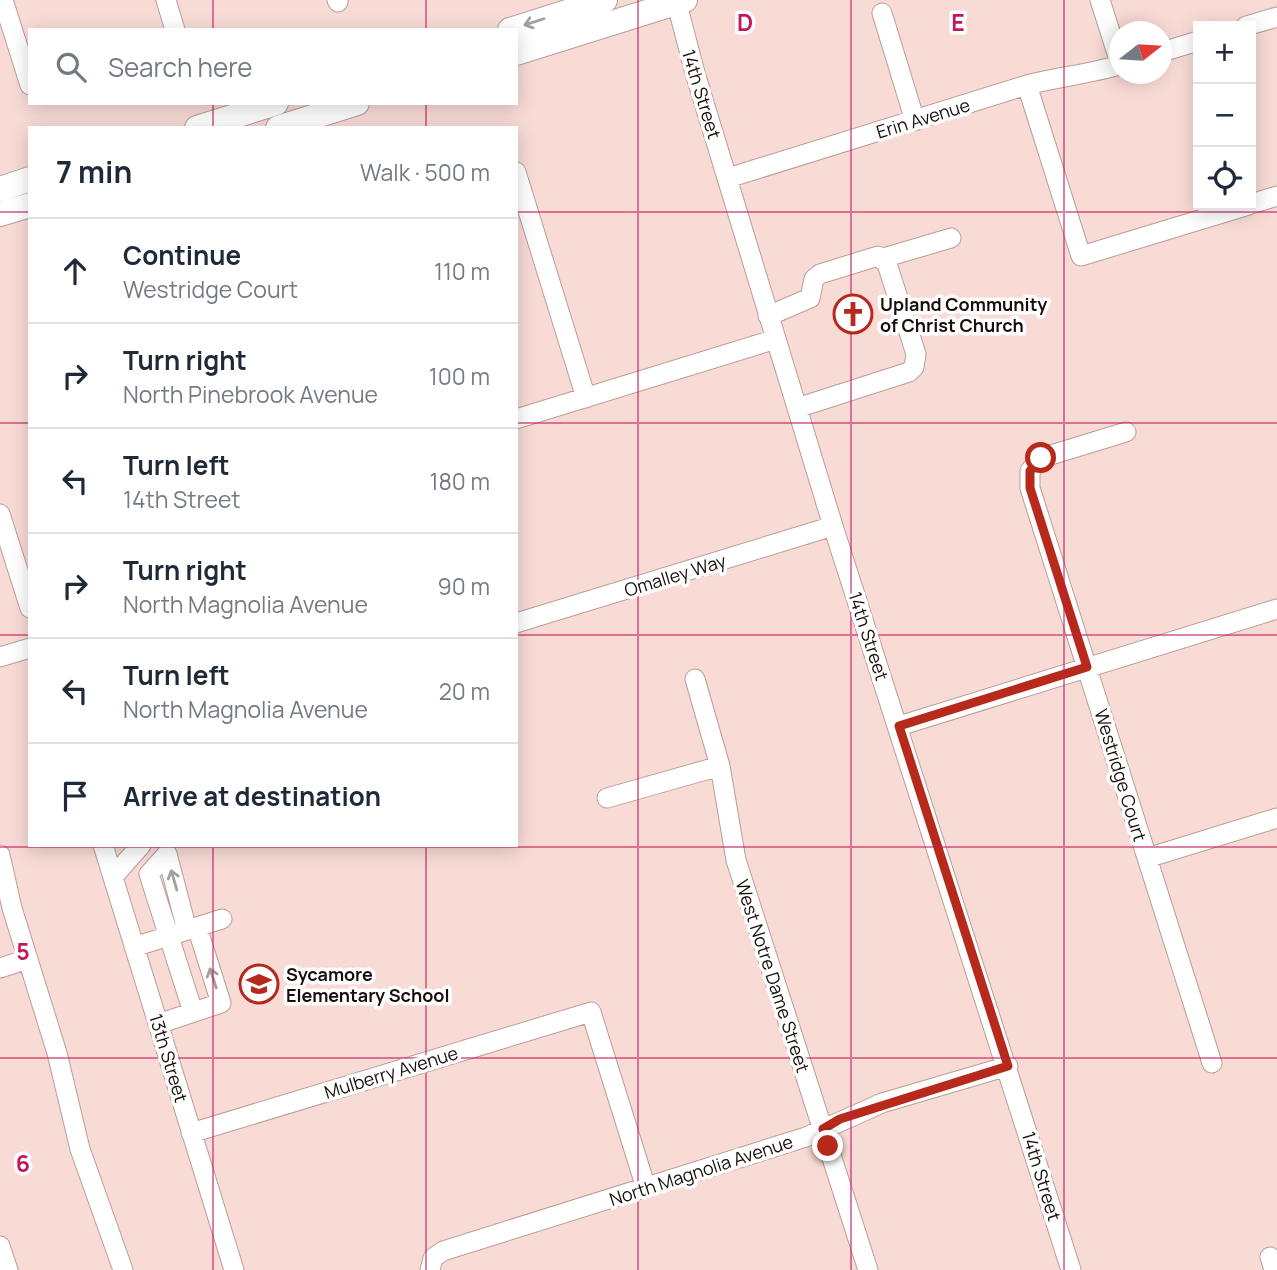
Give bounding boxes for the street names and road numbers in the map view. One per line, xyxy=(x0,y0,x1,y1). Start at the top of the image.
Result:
street label: 14th Street xyxy=(677,47,727,141)
street label: Erin Avenue xyxy=(873,92,973,144)
street label: Omalley Way xyxy=(621,548,729,602)
street label: 14th Street xyxy=(843,589,895,683)
street label: Westridge Court xyxy=(1089,706,1153,844)
street label: West Notre Dame Street xyxy=(730,877,816,1075)
street label: 13th Street xyxy=(144,1011,194,1105)
street label: Mulberry Avenue xyxy=(321,1040,461,1104)
street label: North Magnolia Avenue xyxy=(606,1129,796,1211)
street label: 14th Street xyxy=(1017,1129,1067,1223)

